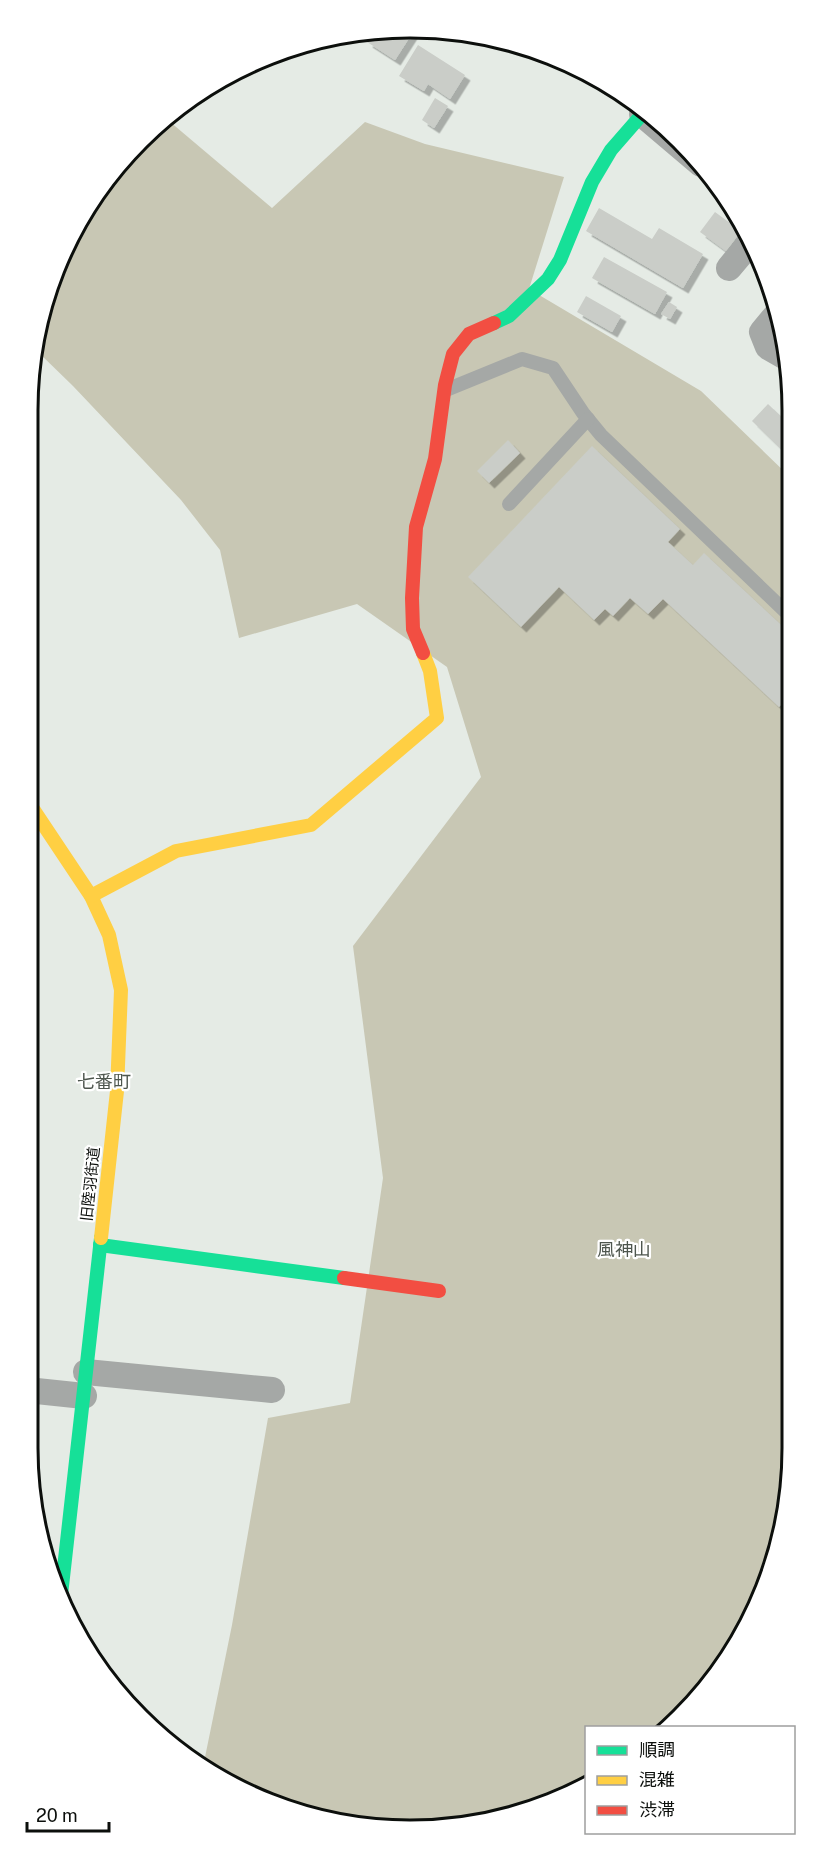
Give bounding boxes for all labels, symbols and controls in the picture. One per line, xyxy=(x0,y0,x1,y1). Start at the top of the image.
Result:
district label: 七番町 xyxy=(77,1071,131,1092)
street label: 旧陸羽街道 xyxy=(78,1146,102,1222)
district label: 風神山 xyxy=(597,1239,651,1260)
legend xyxy=(585,1726,795,1834)
text: 順調 xyxy=(639,1739,675,1760)
text: 混雑 xyxy=(639,1769,675,1790)
scale bar xyxy=(27,1795,110,1833)
text: 渋滞 xyxy=(639,1799,675,1820)
text: 20 m xyxy=(36,1805,78,1826)

